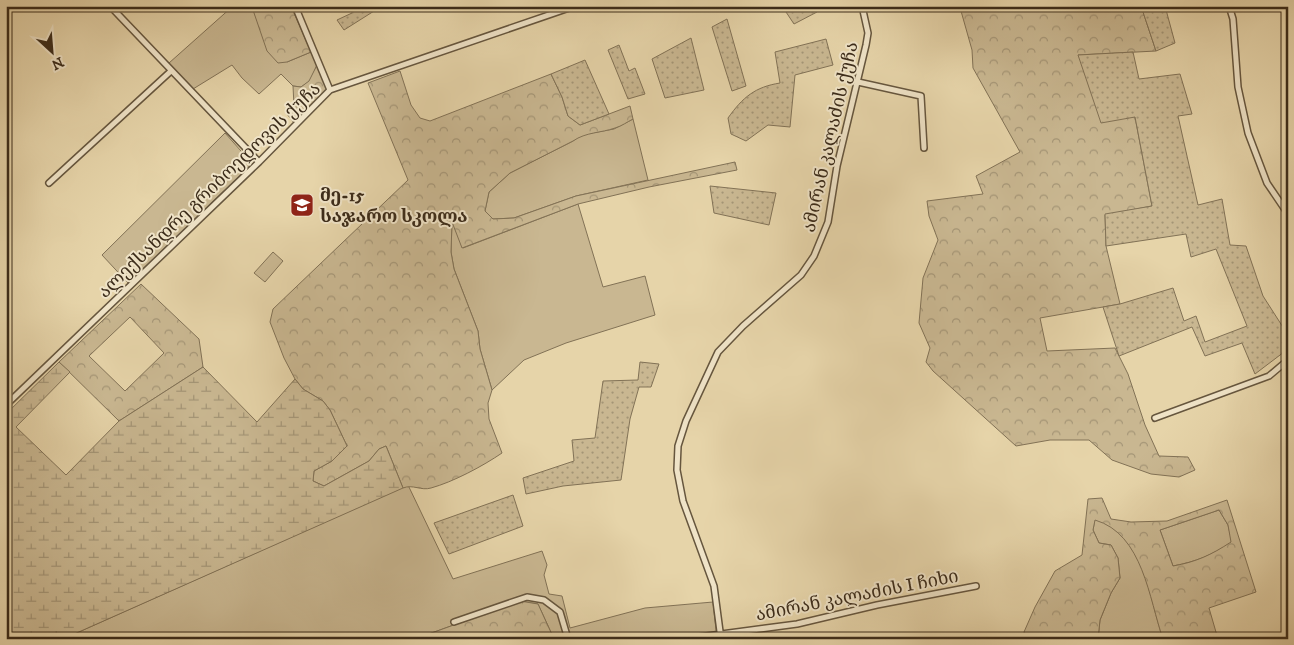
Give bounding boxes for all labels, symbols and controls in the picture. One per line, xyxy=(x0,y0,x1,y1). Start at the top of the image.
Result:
north arrow xyxy=(28,28,78,78)
street label: ამირან კალაძის ქუჩა xyxy=(798,40,864,235)
text: N xyxy=(48,52,66,74)
street label: ალექსანდრე გრიბოედოვის ქუჩა xyxy=(94,78,326,303)
place label: მე-15 საჯარო სკოლა xyxy=(320,185,468,228)
school or university icon: მე-15 საჯარო სკოლა xyxy=(289,192,315,218)
street label: ამირან კალაძის I ჩიხი xyxy=(754,566,960,626)

